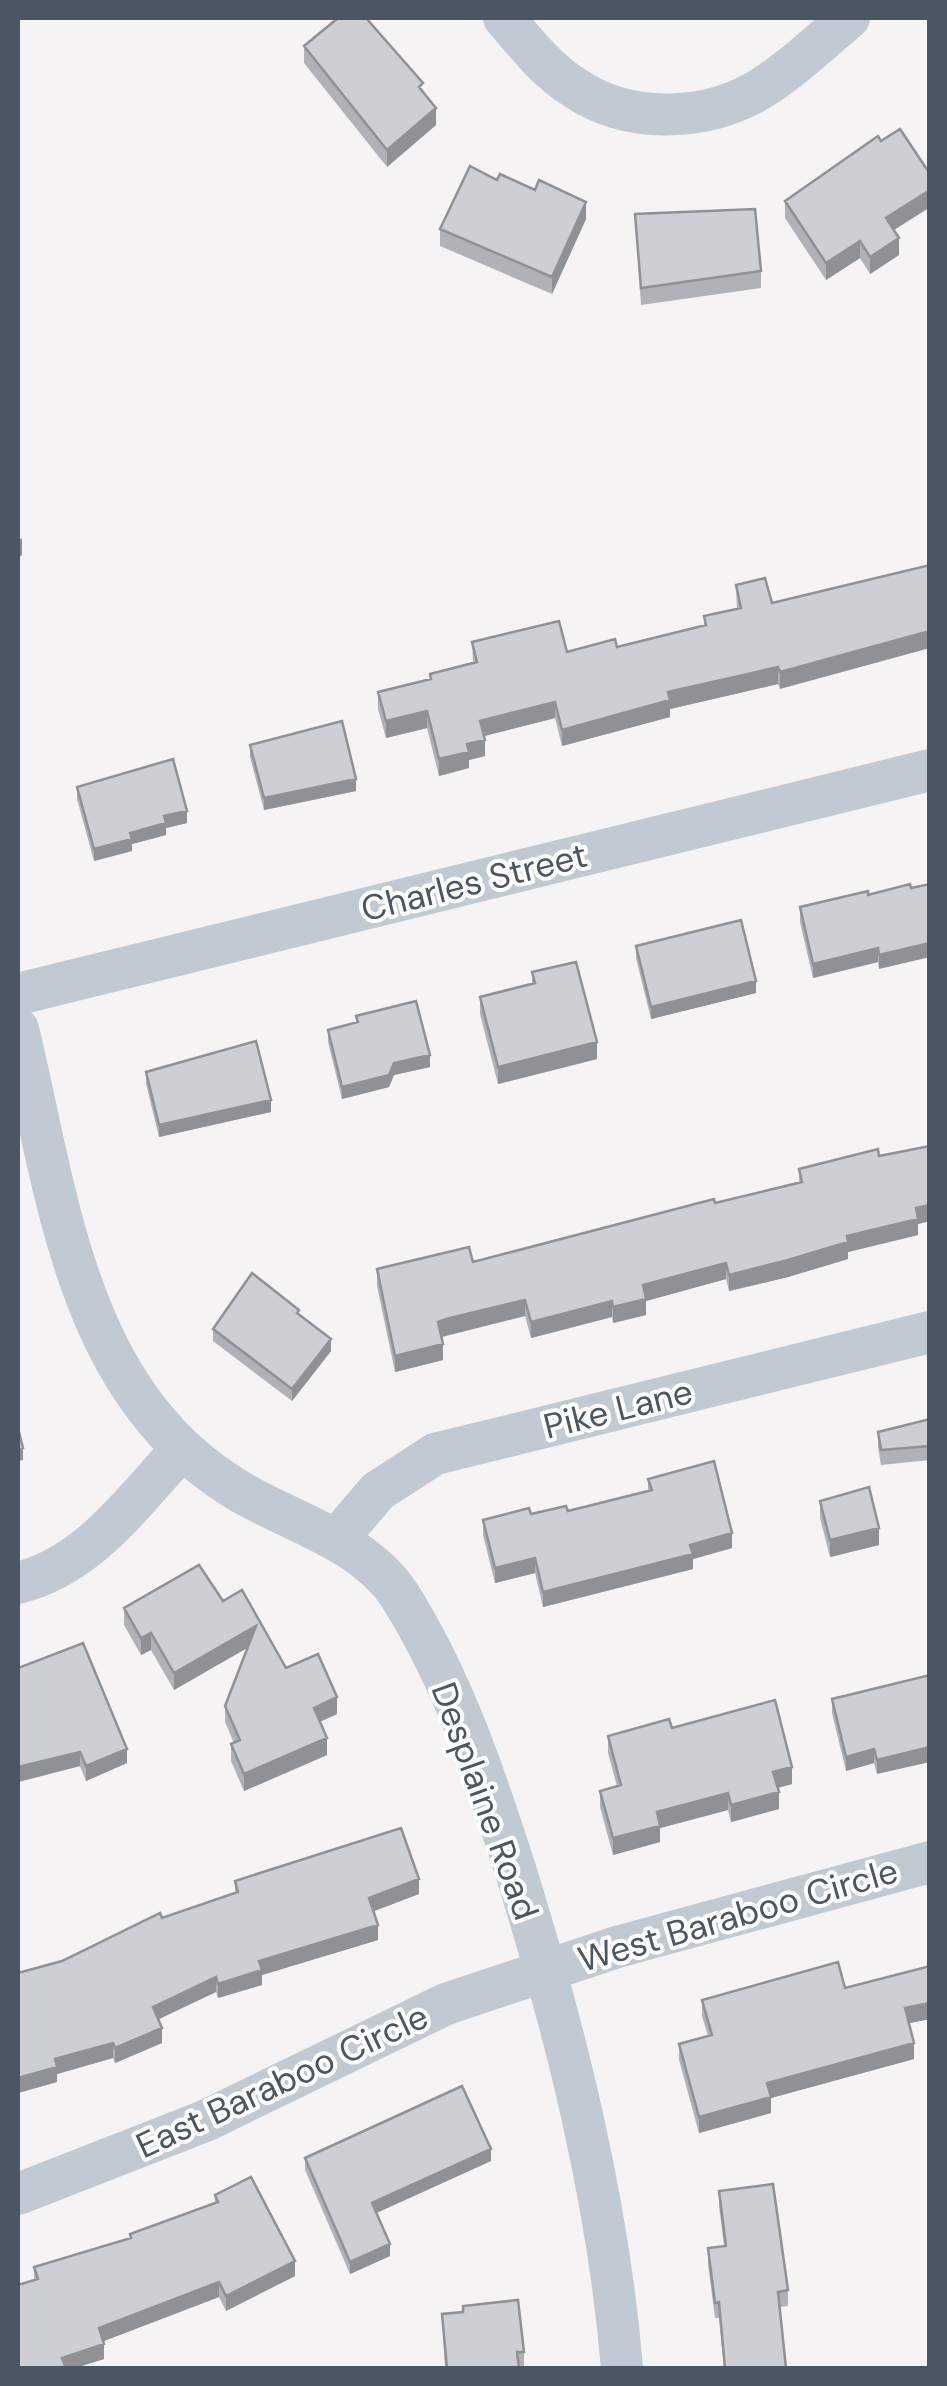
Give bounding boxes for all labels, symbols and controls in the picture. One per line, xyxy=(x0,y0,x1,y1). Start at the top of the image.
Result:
street label: Charles Street xyxy=(356,832,592,932)
street label: Pike Lane xyxy=(539,1368,697,1450)
street label: Desplaine Road xyxy=(421,1676,549,1926)
street label: West Baraboo Circle xyxy=(573,1847,903,1983)
street label: East Baraboo Circle xyxy=(129,1993,435,2169)

